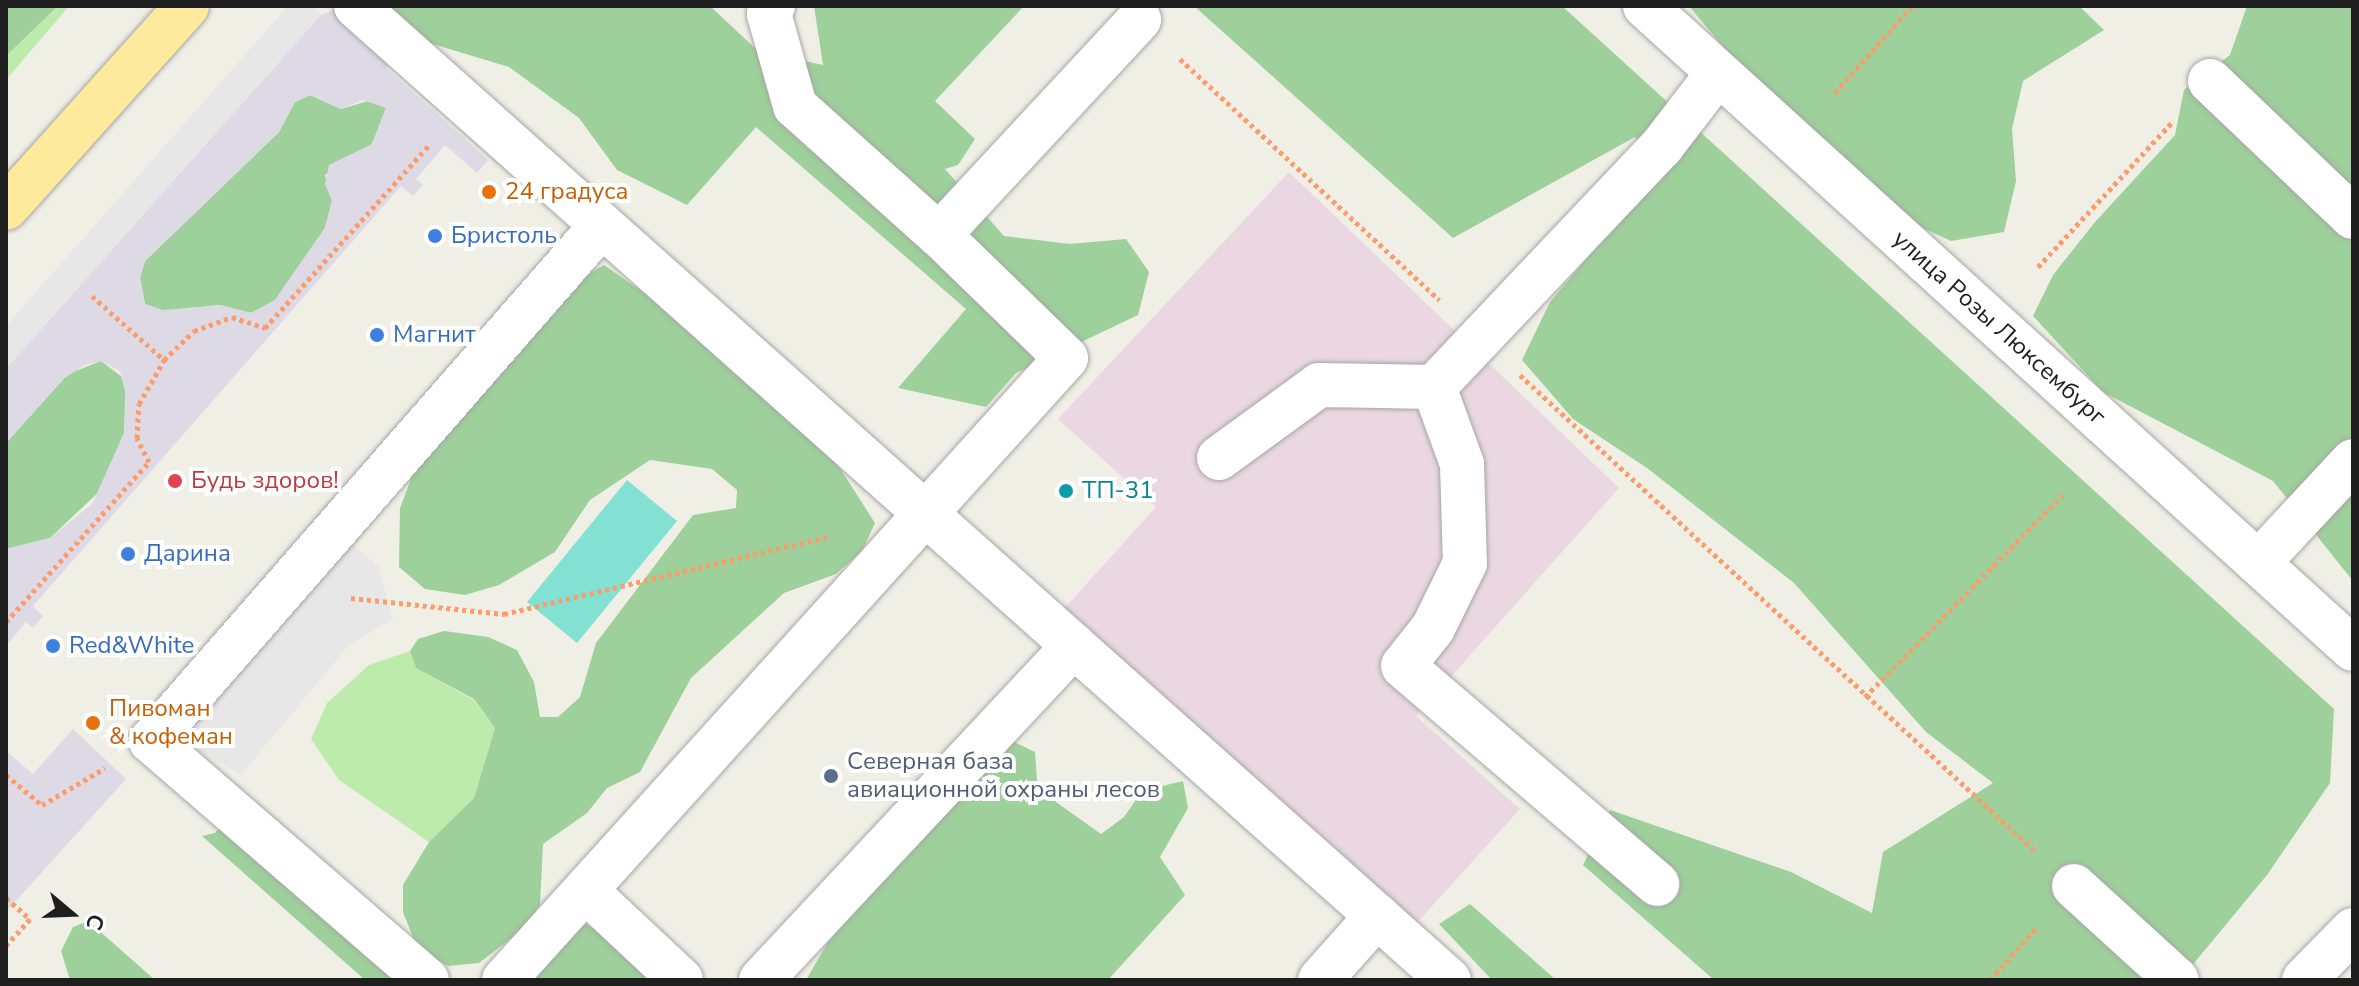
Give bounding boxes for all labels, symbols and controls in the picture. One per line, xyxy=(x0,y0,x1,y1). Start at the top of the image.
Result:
place label: 24 градуса xyxy=(505,178,628,206)
marker: 24 градуса xyxy=(480,183,498,201)
place label: Бристоль xyxy=(451,222,557,250)
street label: улица Розы Люксембург xyxy=(1887,225,2111,431)
marker: Бристоль xyxy=(426,227,444,245)
place label: Магнит xyxy=(393,321,476,349)
marker: Магнит xyxy=(368,326,386,344)
place label: Будь здоров! xyxy=(191,467,339,495)
marker: Будь здоров! xyxy=(166,472,184,490)
place label: ТП-31 xyxy=(1082,477,1154,505)
marker: ТП-31 xyxy=(1057,482,1075,500)
place label: Дарина xyxy=(144,540,231,568)
marker: Дарина xyxy=(119,545,137,563)
place label: Red&White xyxy=(69,632,194,660)
marker: Red&White xyxy=(44,637,62,655)
place label: Пивоман & кофеман xyxy=(109,695,233,751)
marker: Пивоман & кофеман xyxy=(84,714,102,732)
place label: Северная база авиационной охраны лесов xyxy=(847,748,1160,804)
marker: Северная база авиационной охраны лесов xyxy=(822,767,840,785)
north arrow xyxy=(32,874,112,954)
text: С xyxy=(78,910,111,934)

